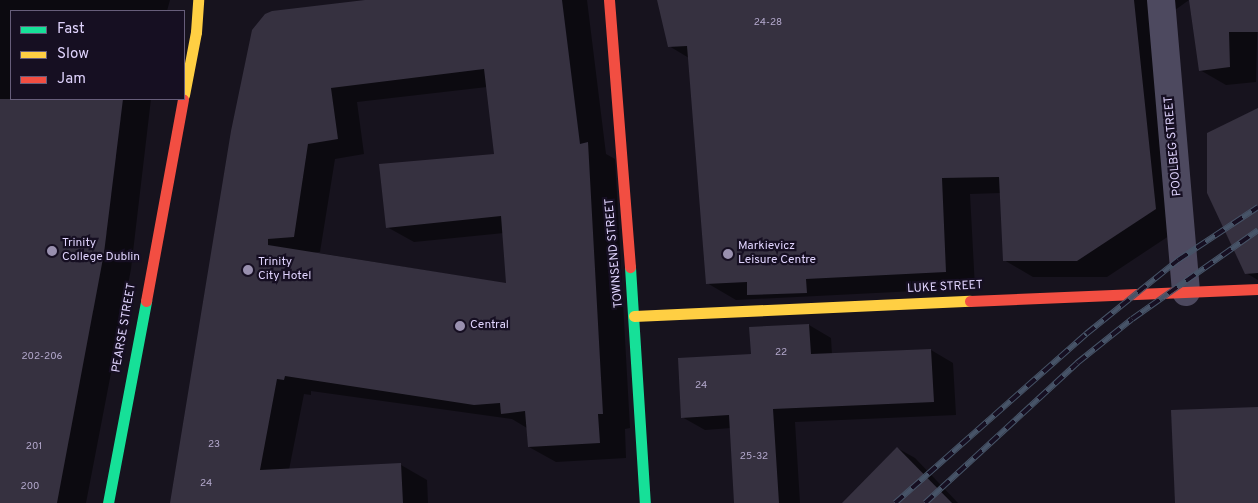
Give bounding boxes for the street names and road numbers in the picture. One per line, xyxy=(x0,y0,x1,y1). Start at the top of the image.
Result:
street label: POOLBEG STREET xyxy=(1162,95,1186,197)
street label: TOWNSEND STREET xyxy=(603,197,627,309)
street label: LUKE STREET xyxy=(907,279,983,297)
street label: PEARSE STREET xyxy=(110,282,140,374)

